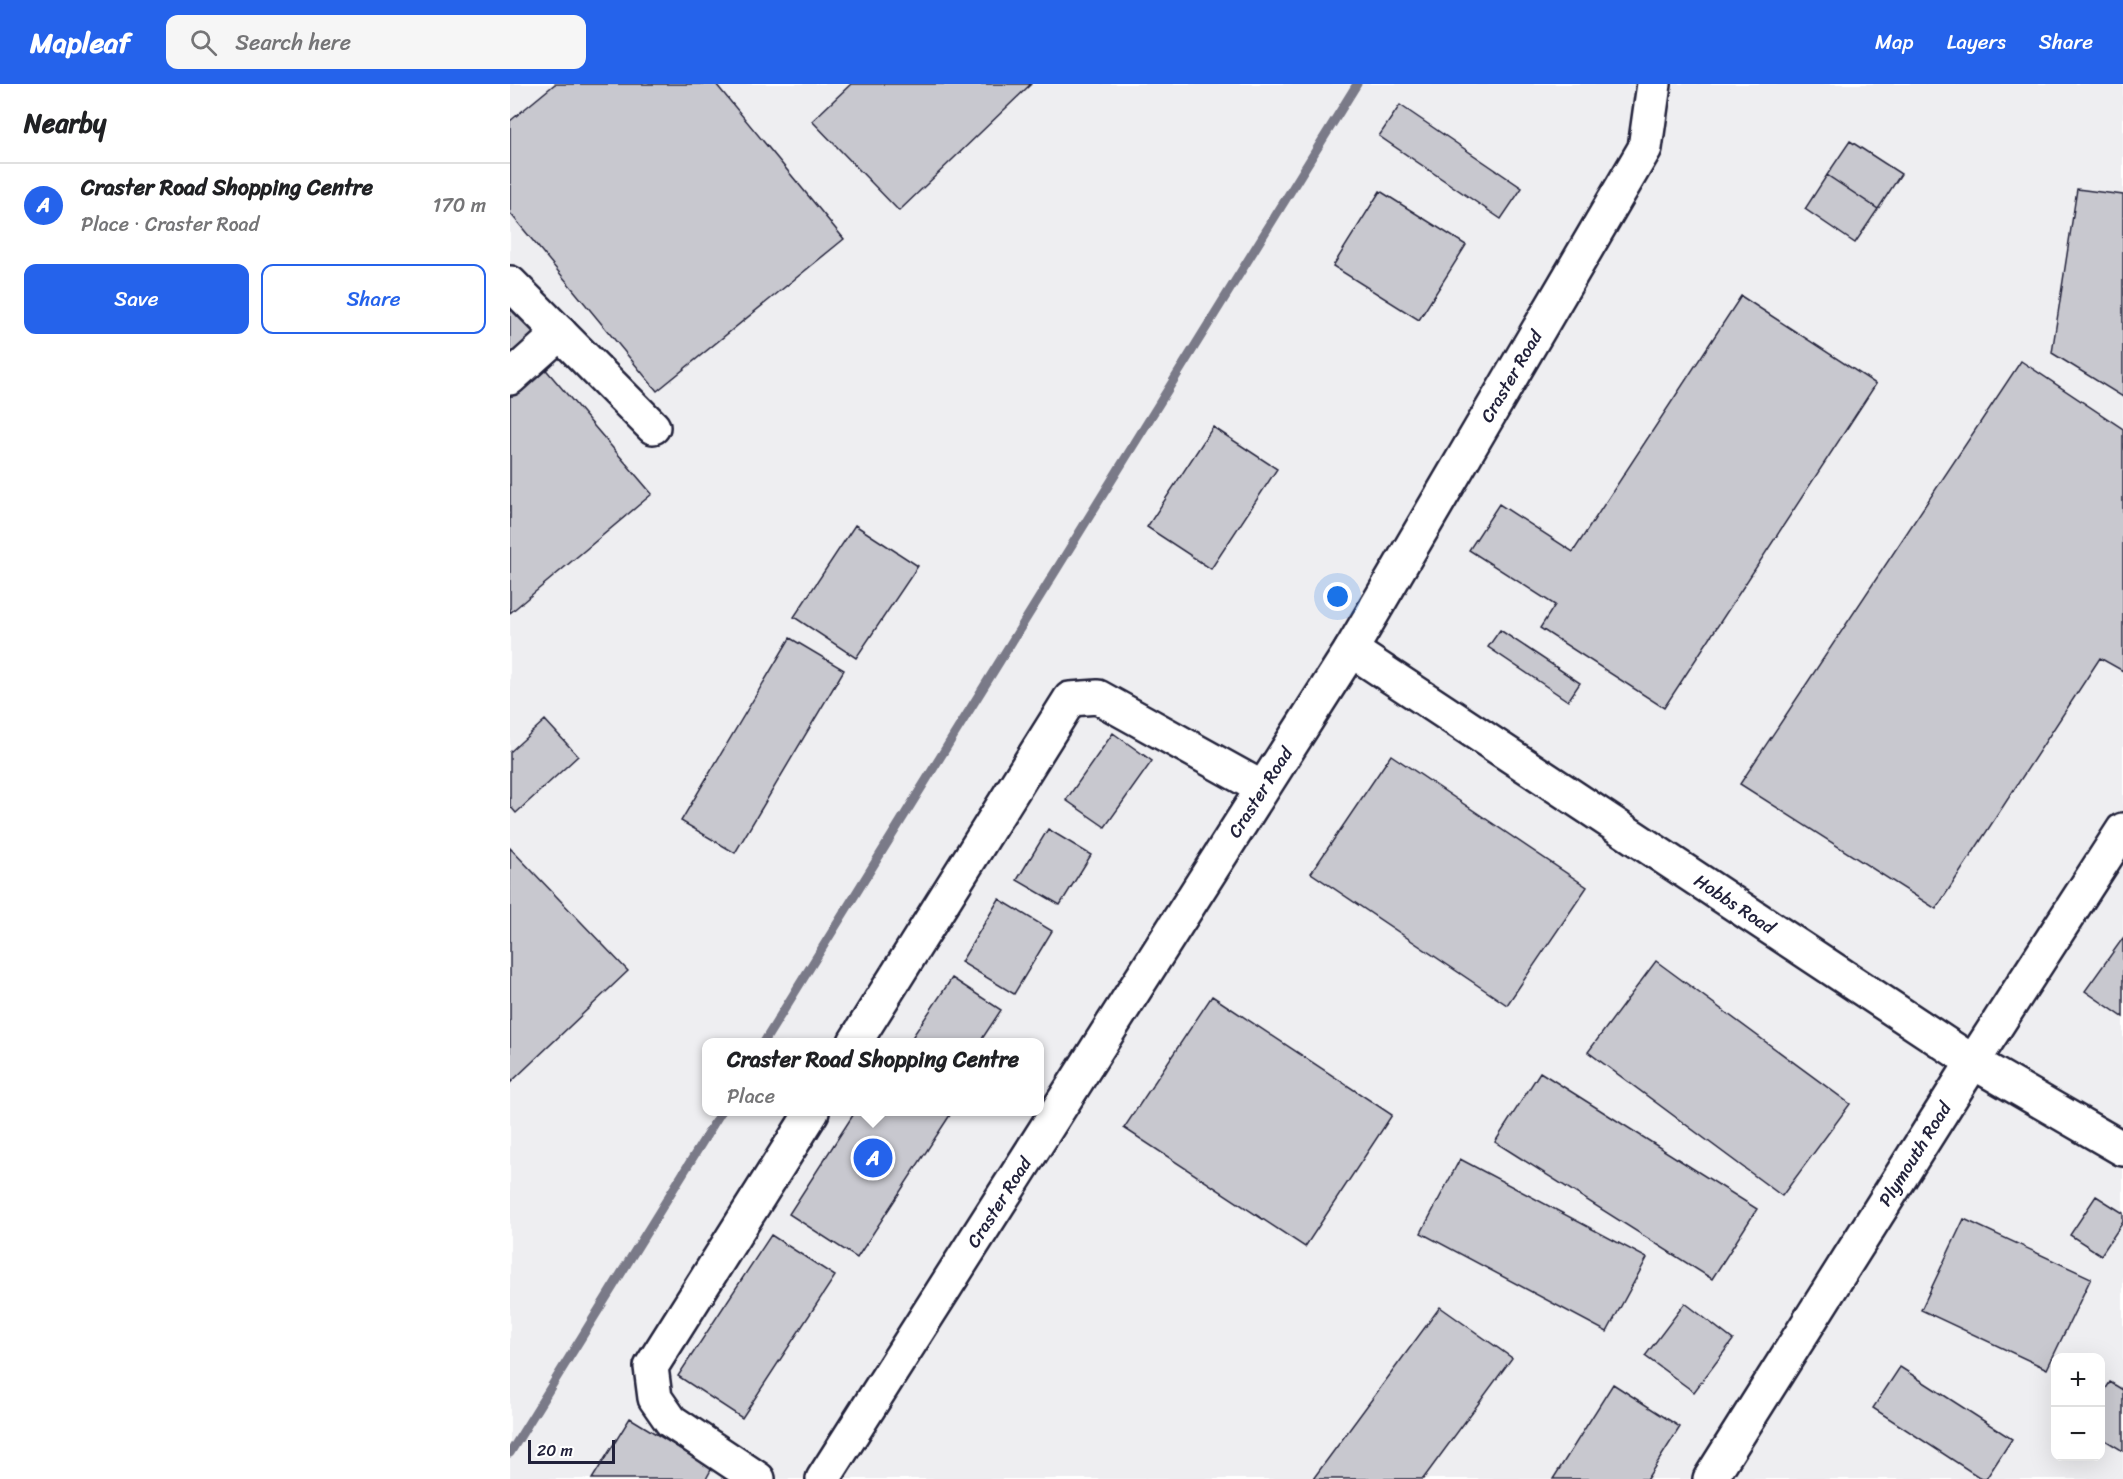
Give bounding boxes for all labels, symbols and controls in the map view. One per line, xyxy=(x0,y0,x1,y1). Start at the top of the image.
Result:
search box xyxy=(166,15,586,69)
text: Mapleaf xyxy=(30,18,130,67)
text: Search here xyxy=(235,23,351,62)
text: Map xyxy=(1875,23,1914,61)
text: Layers xyxy=(1947,23,2006,61)
text: Share xyxy=(2039,23,2093,61)
icon: search xyxy=(187,26,220,59)
text: Nearby xyxy=(24,100,106,146)
text: Craster Road Shopping Centre xyxy=(81,168,373,207)
text: A xyxy=(37,188,50,223)
text: 170 m xyxy=(433,188,486,223)
text: Place · Craster Road xyxy=(81,207,259,242)
button: Save xyxy=(24,264,249,334)
button: Share xyxy=(261,264,486,334)
street label: Craster Road xyxy=(1471,323,1552,429)
your location xyxy=(1323,582,1352,611)
street label: Craster Road xyxy=(1219,739,1302,844)
street label: Hobbs Road xyxy=(1687,865,1783,944)
popup xyxy=(702,1038,1044,1116)
text: Craster Road Shopping Centre xyxy=(727,1040,1019,1079)
text: Place xyxy=(727,1079,775,1114)
street label: Plymouth Road xyxy=(1870,1094,1961,1213)
pin: A xyxy=(854,1136,892,1180)
street label: Craster Road xyxy=(958,1149,1041,1254)
map controls xyxy=(2051,1353,2105,1461)
button: + xyxy=(2051,1353,2105,1407)
button: − xyxy=(2051,1407,2105,1461)
text: 20 m xyxy=(537,1436,573,1465)
scale bar xyxy=(528,1437,615,1464)

